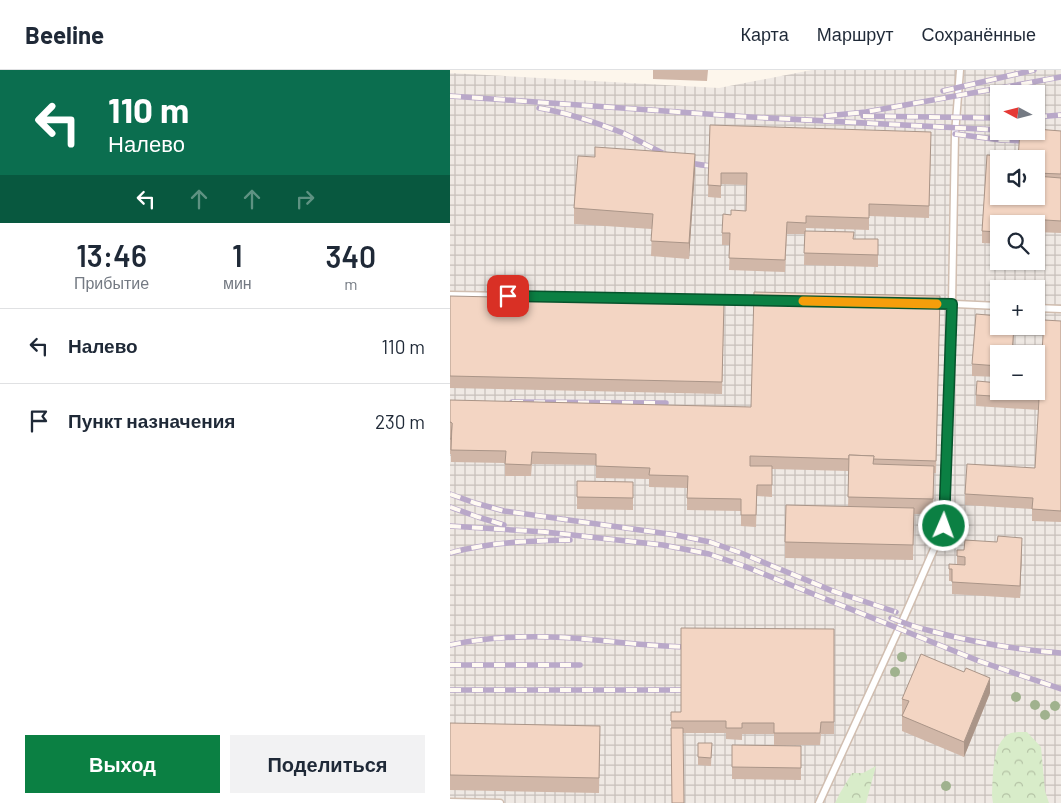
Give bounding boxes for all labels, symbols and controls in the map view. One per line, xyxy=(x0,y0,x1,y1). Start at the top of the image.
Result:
text: Beeline xyxy=(25,20,104,49)
text: Карта xyxy=(741,23,789,45)
text: Маршрут xyxy=(817,23,893,45)
text: Сохранённые xyxy=(921,23,1036,45)
north arrow xyxy=(990,85,1045,140)
map controls xyxy=(990,85,1045,400)
text: 110 m xyxy=(108,88,189,130)
icon: left xyxy=(25,90,90,155)
text: Налево xyxy=(108,130,185,156)
button: sound xyxy=(990,150,1045,205)
icon: left xyxy=(132,185,160,213)
icon: ahead xyxy=(185,185,213,213)
icon: ahead xyxy=(238,185,266,213)
icon: right xyxy=(291,185,319,213)
button: search xyxy=(990,215,1045,270)
text: 13:46 xyxy=(76,237,147,273)
text: 1 xyxy=(232,237,243,273)
text: 340 xyxy=(326,238,376,274)
text: Прибытие xyxy=(74,273,149,292)
text: мин xyxy=(223,273,252,292)
text: m xyxy=(344,274,357,293)
pin xyxy=(487,275,529,317)
button: + xyxy=(990,280,1045,335)
icon: arrive xyxy=(494,282,522,310)
icon: left xyxy=(25,332,53,360)
text: Налево xyxy=(68,334,138,357)
text: 110 m xyxy=(381,335,425,358)
button: − xyxy=(990,345,1045,400)
icon: arrive xyxy=(25,407,53,435)
text: Пункт назначения xyxy=(68,409,235,432)
text: 230 m xyxy=(375,410,425,433)
position arrow xyxy=(917,499,969,551)
button: Выход xyxy=(25,735,220,793)
button: Поделиться xyxy=(230,735,425,793)

